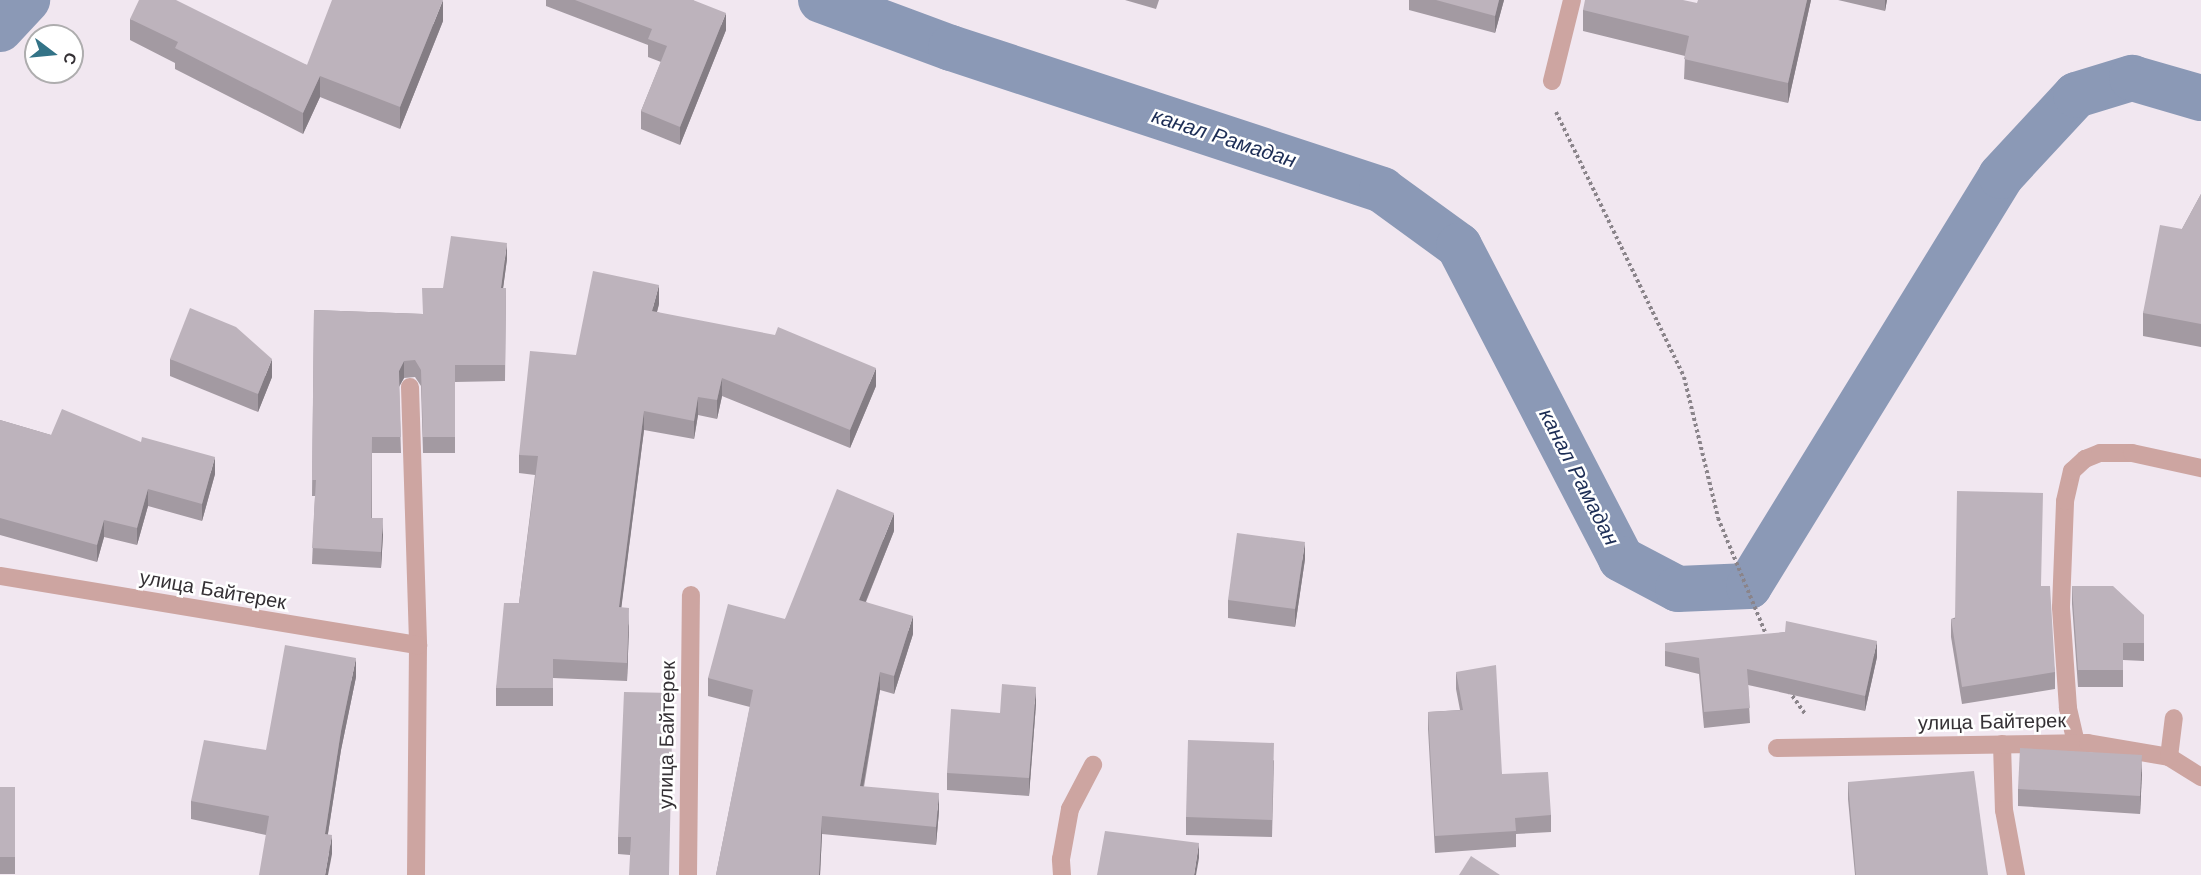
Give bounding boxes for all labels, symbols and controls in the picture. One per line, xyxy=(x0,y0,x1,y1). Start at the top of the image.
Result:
north arrow xyxy=(24,24,84,84)
text: С xyxy=(59,50,81,67)
water label: канал Рамадан xyxy=(1149,103,1299,173)
water label: канал Рамадан xyxy=(1534,404,1624,550)
street label: улица Байтерек xyxy=(138,565,288,615)
street label: улица Байтерек xyxy=(654,661,680,809)
street label: улица Байтерек xyxy=(1918,709,2066,735)

